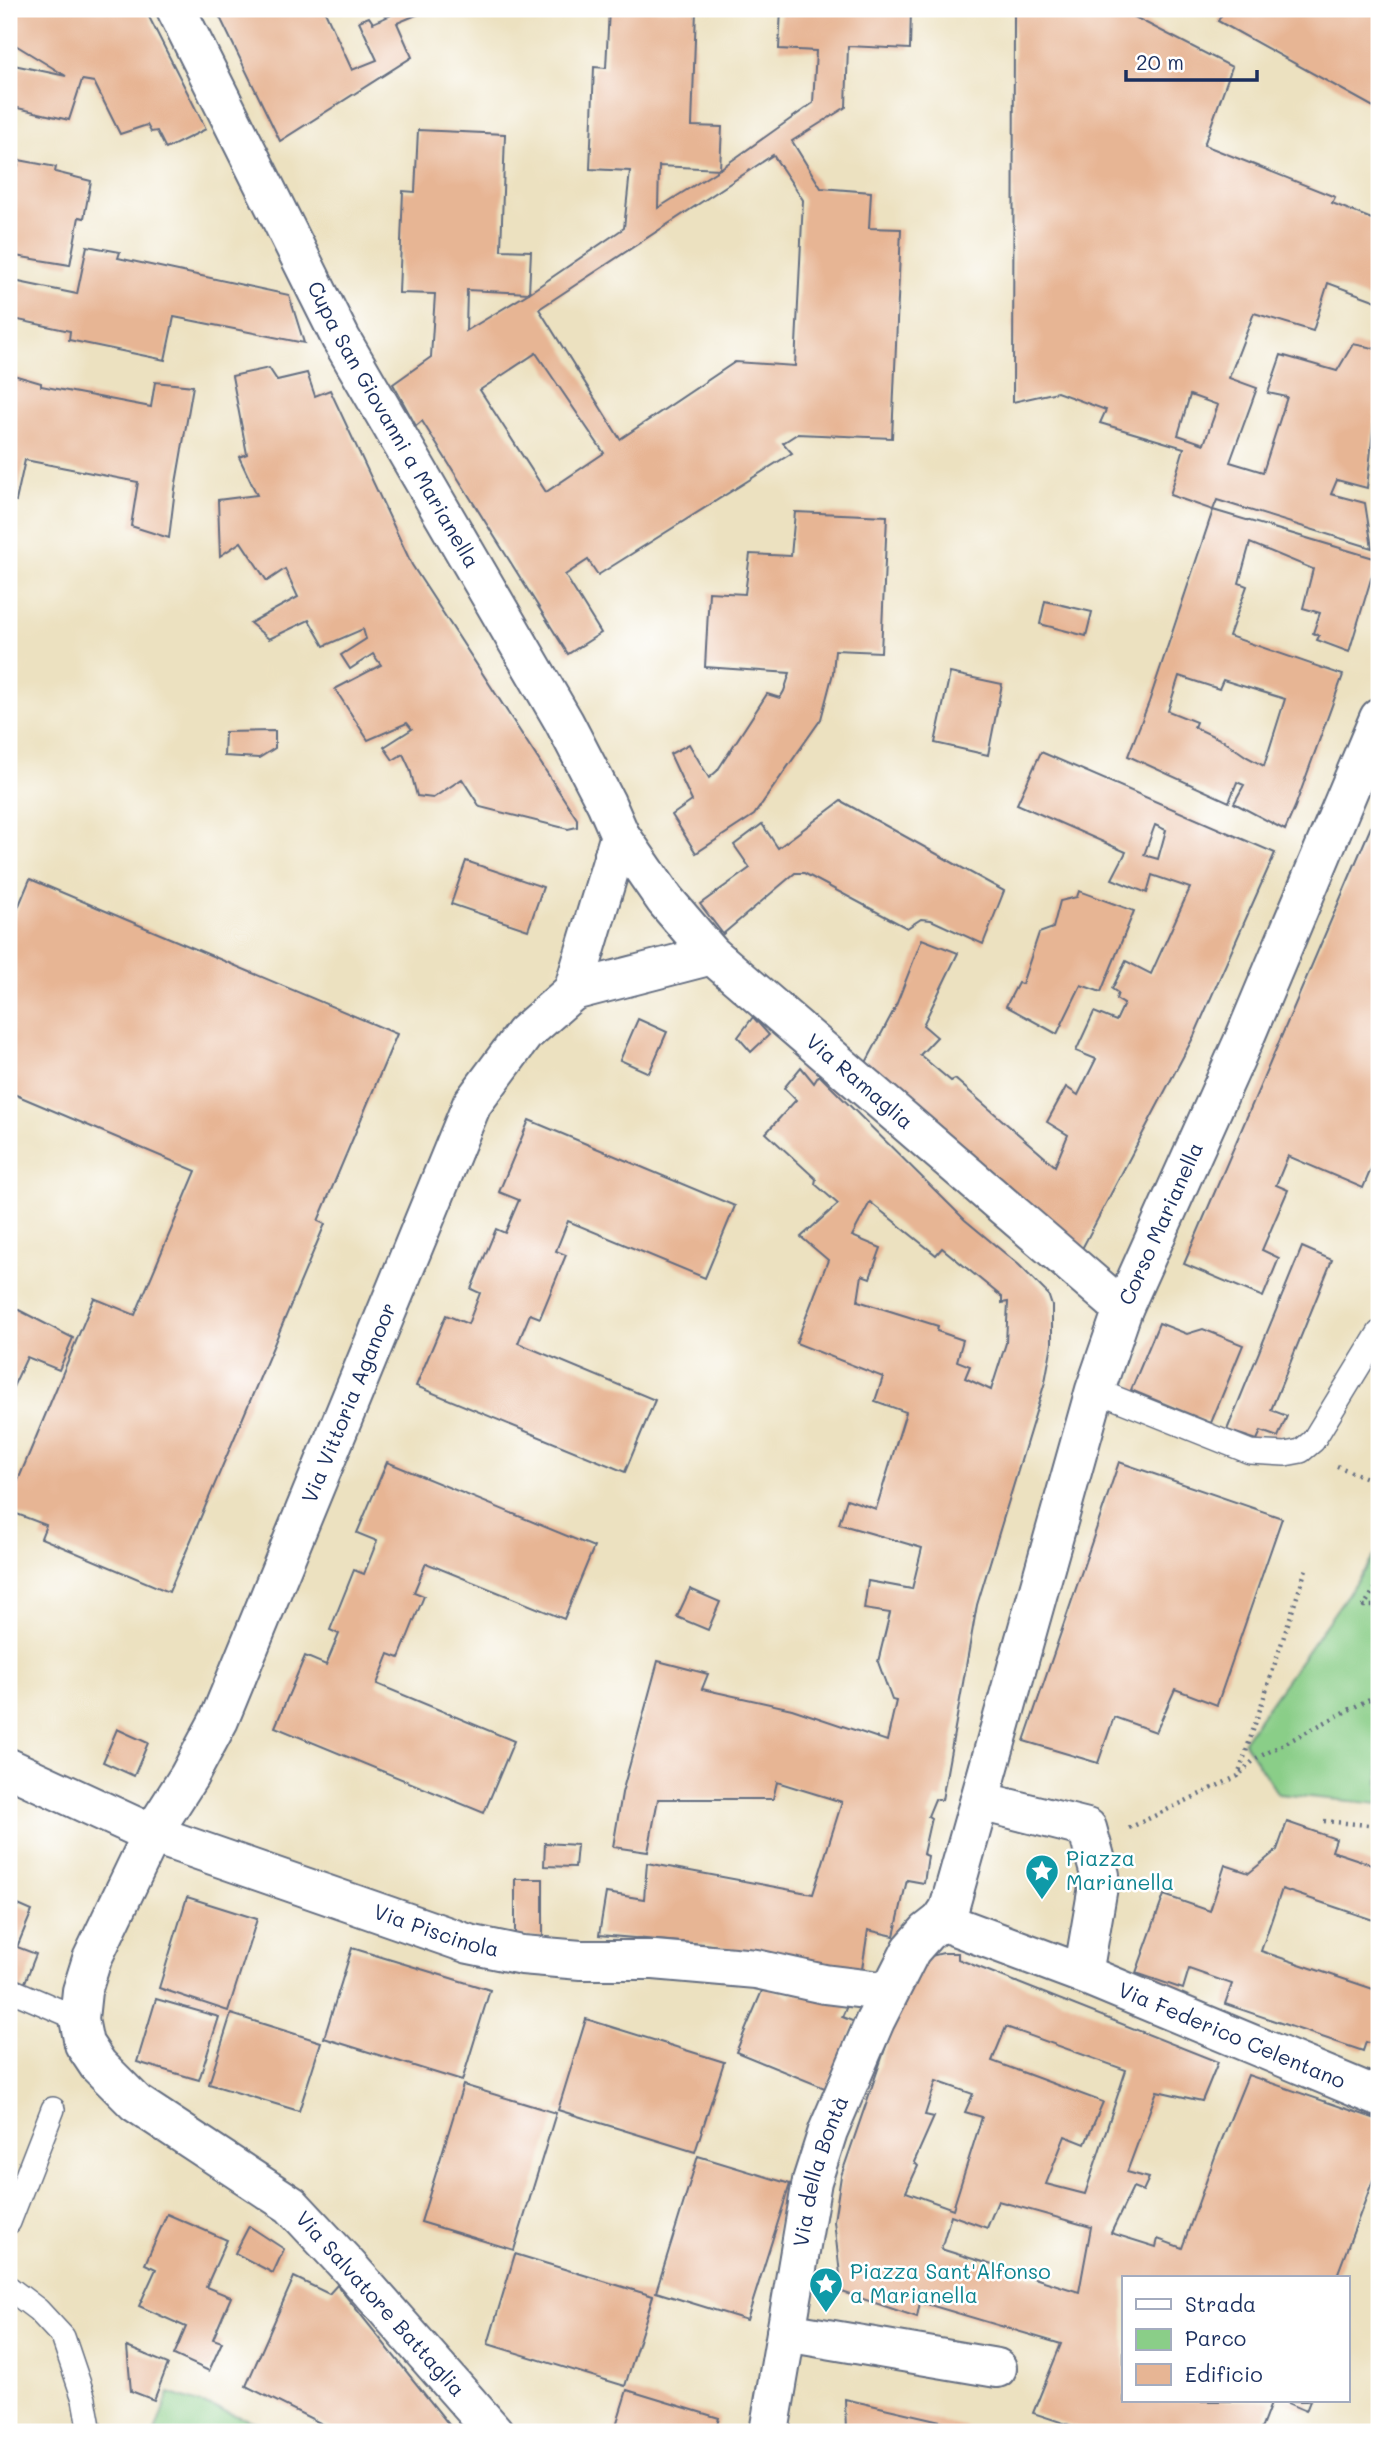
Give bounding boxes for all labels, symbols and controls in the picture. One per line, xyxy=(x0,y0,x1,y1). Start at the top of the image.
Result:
scale bar xyxy=(1126,38,1257,82)
text: 20 m xyxy=(1136,48,1184,75)
street label: Cupa San Giovanni a Marianella xyxy=(302,276,486,572)
street label: Via Ramaglia xyxy=(801,1027,919,1134)
street label: Corso Marianella xyxy=(1112,1137,1208,1309)
street label: Via Vittoria Aganoor xyxy=(295,1298,401,1507)
place label: Piazza Marianella xyxy=(1066,1844,1174,1895)
place icon: Piazza Marianella xyxy=(1023,1852,1061,1901)
street label: Via Piscinola xyxy=(370,1897,502,1962)
street label: Via Federico Celentano xyxy=(1115,1975,1350,2094)
street label: Via della Bontà xyxy=(786,2091,854,2249)
street label: Via Salvatore Battaglia xyxy=(291,2205,472,2401)
place label: Piazza Sant'Alfonso a Marianella xyxy=(850,2257,1051,2308)
place icon: Piazza Sant'Alfonso a Marianella xyxy=(807,2265,845,2314)
legend xyxy=(1122,2276,1350,2402)
text: Strada xyxy=(1185,2290,1256,2317)
text: Parco xyxy=(1185,2324,1246,2351)
text: Edificio xyxy=(1185,2360,1263,2387)

